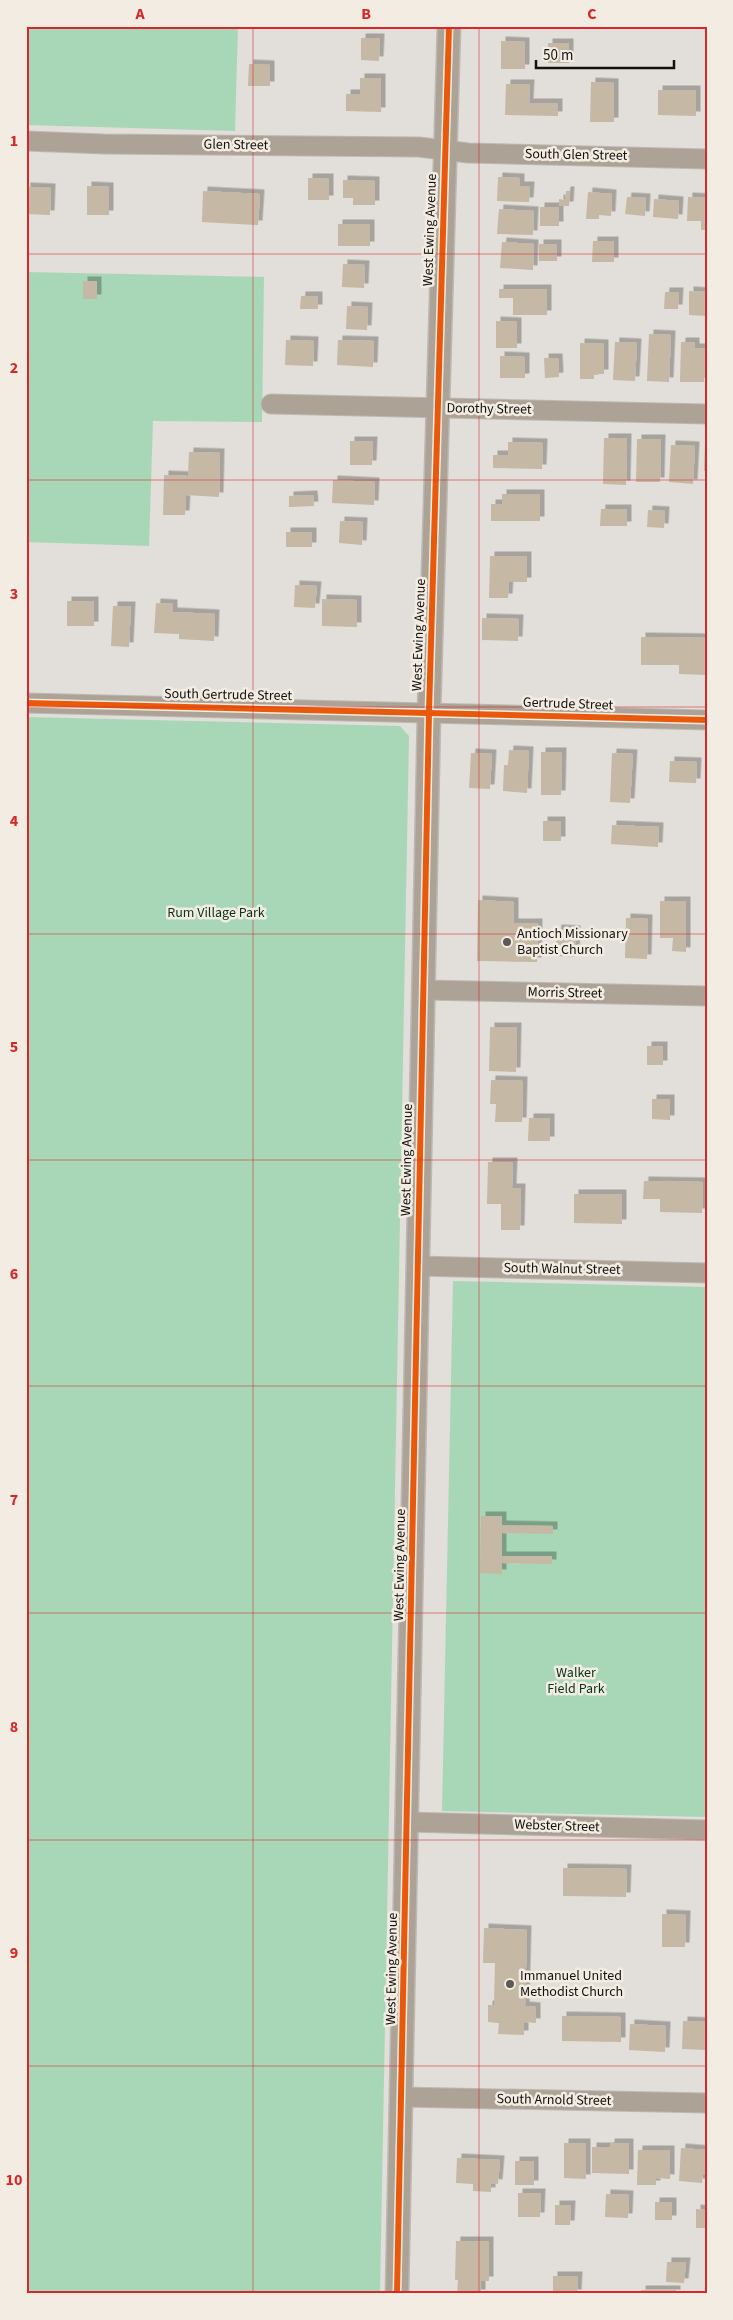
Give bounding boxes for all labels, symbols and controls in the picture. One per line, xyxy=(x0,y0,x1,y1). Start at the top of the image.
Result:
text: A xyxy=(134,3,145,25)
text: B xyxy=(361,3,371,25)
text: C xyxy=(587,3,597,25)
scale bar xyxy=(536,38,673,70)
text: 50 m xyxy=(543,45,573,66)
text: 1 xyxy=(10,130,18,152)
street label: Glen Street xyxy=(203,134,269,156)
street label: South Glen Street xyxy=(525,144,628,166)
street label: West Ewing Avenue xyxy=(418,173,442,287)
text: 2 xyxy=(10,357,18,379)
street label: Dorothy Street xyxy=(446,398,532,420)
street label: West Ewing Avenue xyxy=(407,578,431,692)
text: 3 xyxy=(10,583,18,605)
street label: South Gertrude Street xyxy=(164,684,292,706)
street label: Gertrude Street xyxy=(523,692,614,716)
text: 4 xyxy=(10,810,19,832)
park label: Rum Village Park xyxy=(167,903,265,923)
place label: Antioch Missionary Baptist Church xyxy=(517,924,628,960)
marker: Antioch Missionary Baptist Church xyxy=(501,936,513,948)
street label: Morris Street xyxy=(527,982,603,1004)
text: 5 xyxy=(10,1036,18,1058)
street label: West Ewing Avenue xyxy=(396,1103,418,1216)
street label: South Walnut Street xyxy=(503,1258,621,1280)
text: 6 xyxy=(10,1263,18,1285)
text: 7 xyxy=(10,1489,18,1511)
street label: West Ewing Avenue xyxy=(389,1508,411,1621)
park label: Walker Field Park xyxy=(547,1663,605,1699)
text: 8 xyxy=(10,1716,18,1738)
street label: Webster Street xyxy=(514,1815,600,1837)
street label: West Ewing Avenue xyxy=(381,1912,403,2025)
text: 9 xyxy=(10,1942,18,1964)
place label: Immanuel United Methodist Church xyxy=(520,1966,623,2002)
marker: Immanuel United Methodist Church xyxy=(504,1978,516,1990)
street label: South Arnold Street xyxy=(496,2089,612,2111)
text: 10 xyxy=(6,2169,22,2191)

